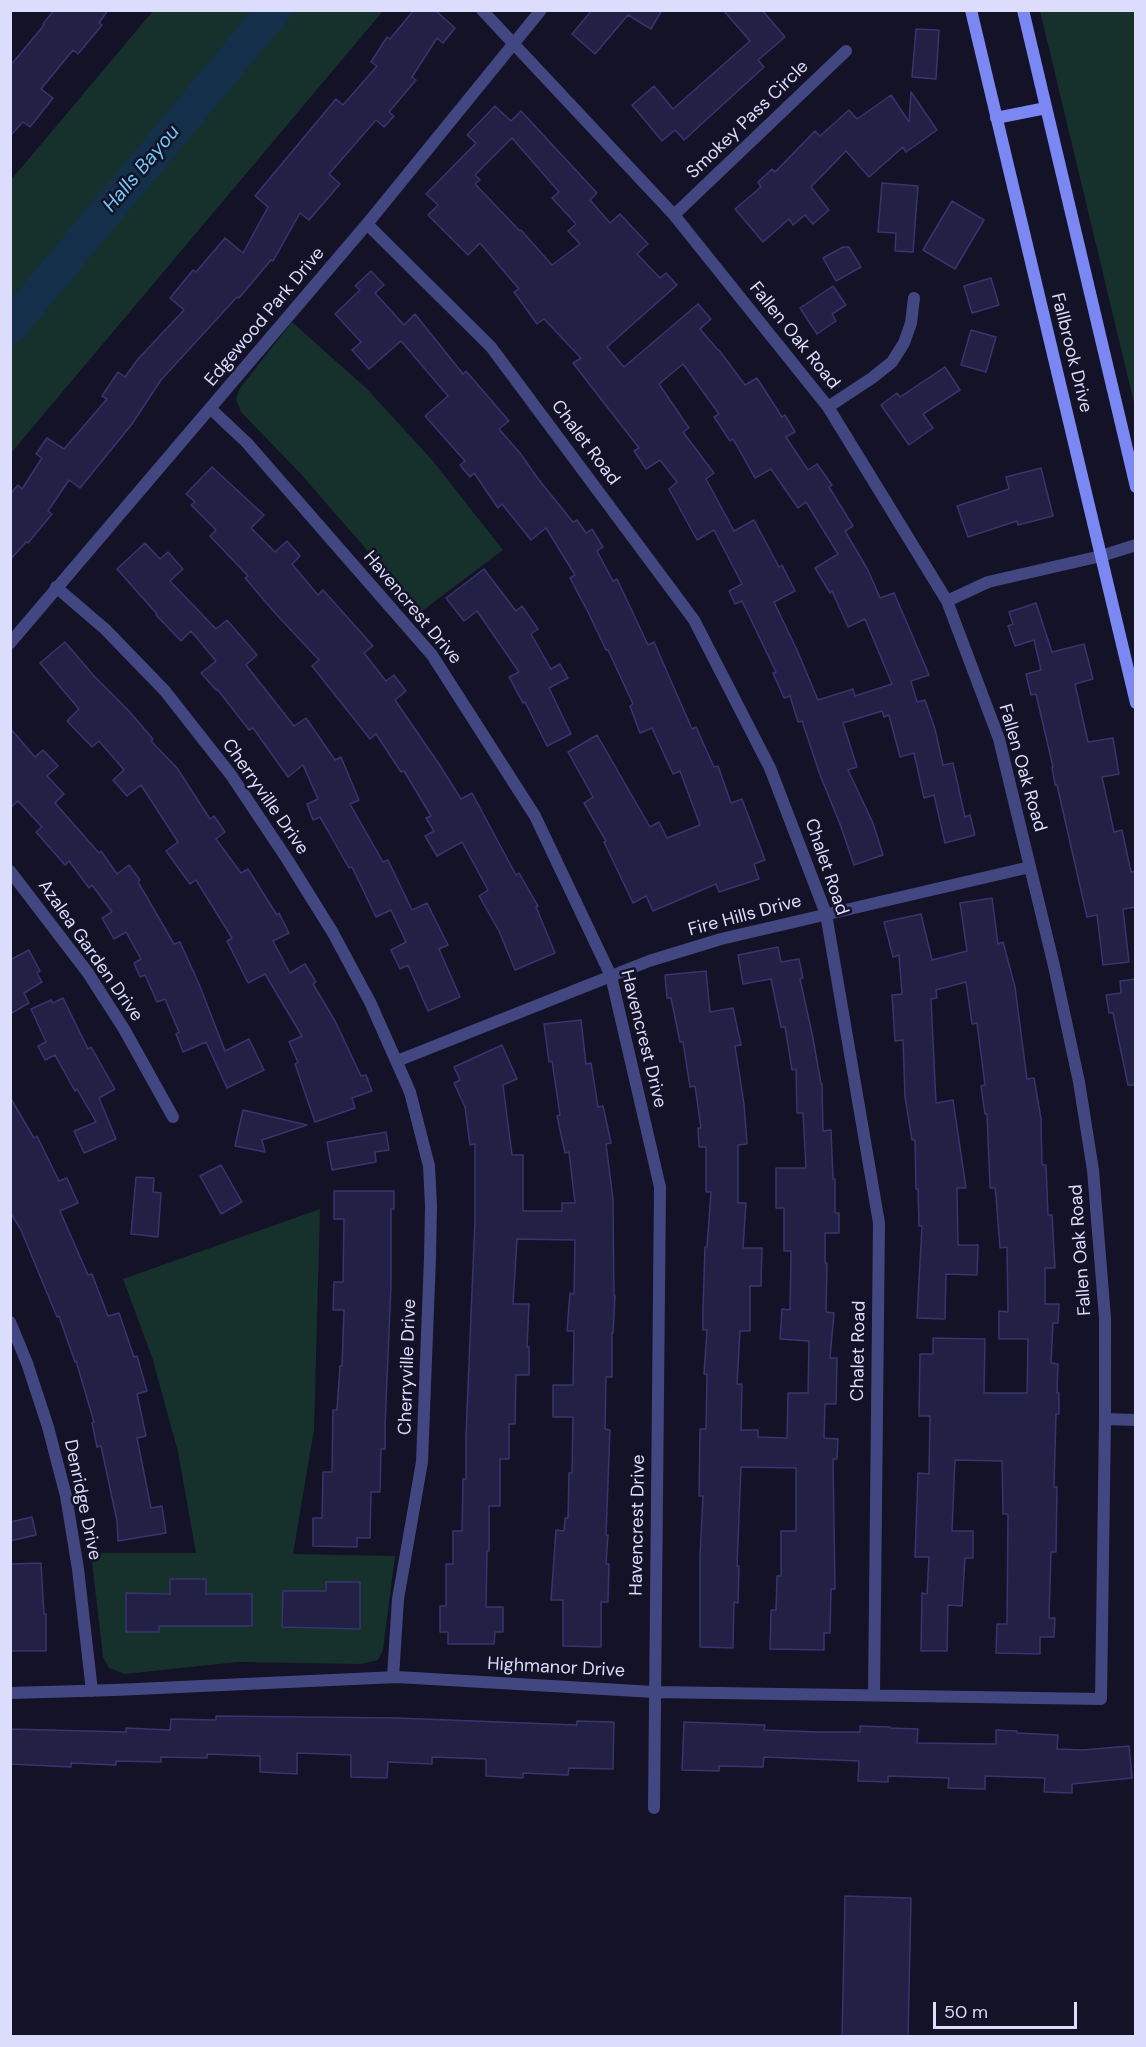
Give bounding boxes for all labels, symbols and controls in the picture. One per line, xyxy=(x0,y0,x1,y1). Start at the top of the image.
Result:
street label: Smokey Pass Circle xyxy=(683,56,813,184)
water label: Halls Bayou xyxy=(99,121,185,217)
street label: Edgewood Park Drive xyxy=(201,243,329,391)
street label: Fallen Oak Road xyxy=(744,278,844,394)
street label: Fallbrook Drive xyxy=(1046,291,1096,415)
street label: Chalet Road xyxy=(546,396,624,490)
street label: Havencrest Drive xyxy=(358,547,466,669)
street label: Fallen Oak Road xyxy=(993,702,1051,834)
street label: Cherryville Drive xyxy=(217,735,313,859)
street label: Chalet Road xyxy=(799,816,853,918)
street label: Azalea Garden Drive xyxy=(33,876,147,1026)
street label: Fire Hills Drive xyxy=(686,891,804,941)
street label: Havencrest Drive xyxy=(615,968,671,1110)
street label: Fallen Oak Road xyxy=(1066,1184,1096,1316)
street label: Cherryville Drive xyxy=(395,1299,421,1435)
street label: Chalet Road xyxy=(847,1300,871,1402)
street label: Denridge Drive xyxy=(59,1438,105,1562)
street label: Havencrest Drive xyxy=(626,1454,650,1596)
street label: Highmanor Drive xyxy=(487,1654,625,1682)
scale bar xyxy=(936,1990,1080,2028)
text: 50 m xyxy=(944,2000,988,2024)

